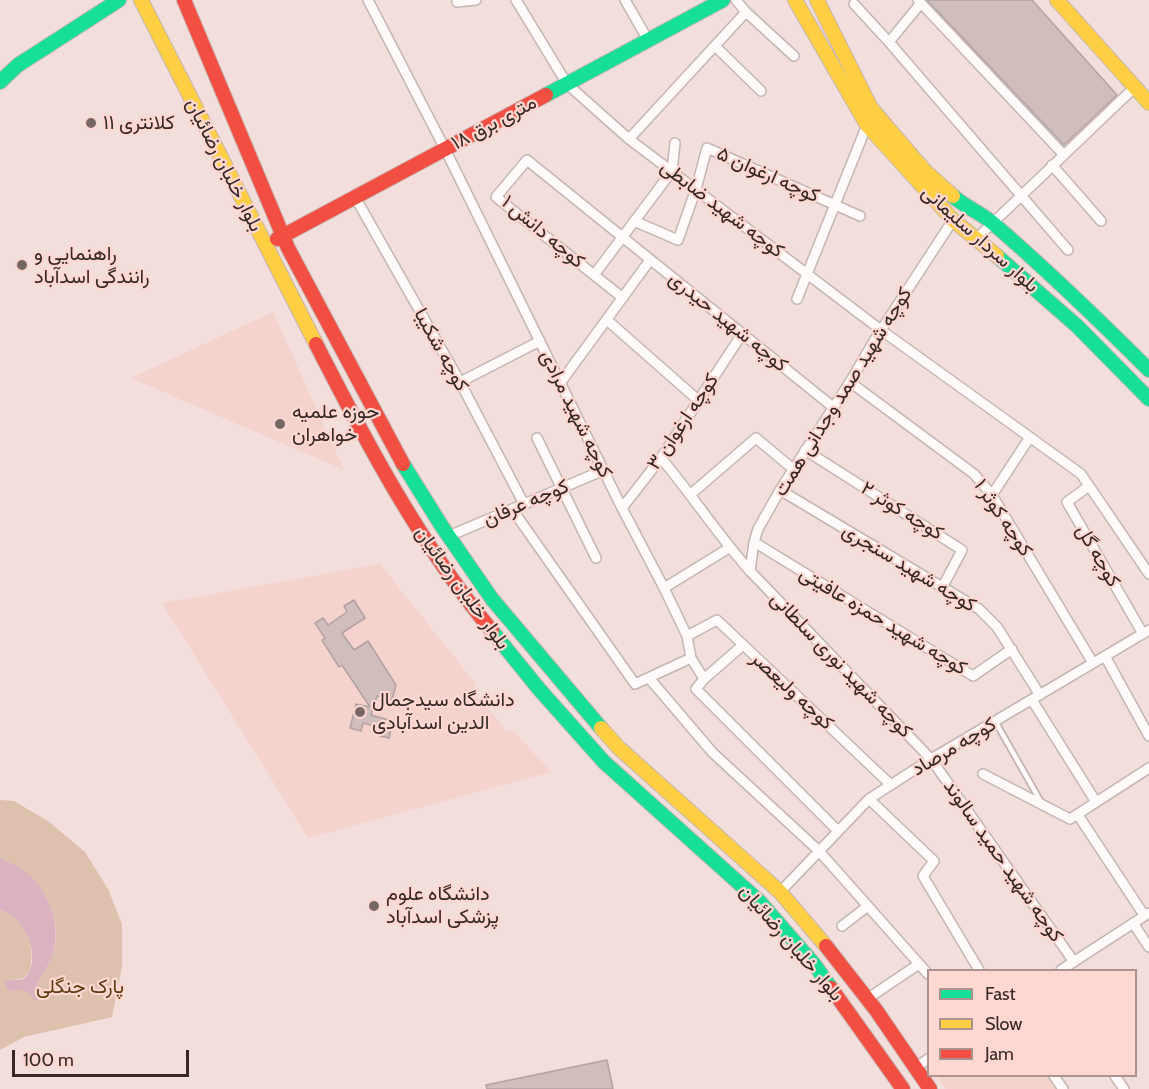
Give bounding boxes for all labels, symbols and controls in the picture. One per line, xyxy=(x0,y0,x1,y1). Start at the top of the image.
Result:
street label: ۱۸ متری برق xyxy=(447,91,541,155)
street label: بلوار خلبان رضائیان xyxy=(180,94,268,236)
place label: کلانتری ۱۱ xyxy=(103,111,175,135)
marker: کلانتری ۱۱ xyxy=(84,116,98,130)
street label: کوچه ارغوان ۵ xyxy=(713,142,823,208)
street label: کوچه شهید ضابطی xyxy=(655,155,789,263)
street label: بلوار سردار سلیمانی xyxy=(916,180,1044,298)
street label: کوچه دانش ۱ xyxy=(497,190,589,274)
place label: راهنمایی و رانندگی اسدآباد xyxy=(34,242,150,289)
marker: راهنمایی و رانندگی اسدآباد xyxy=(15,258,29,272)
street label: کوچه شهید حیدری xyxy=(664,267,792,377)
street label: کوچه شهید صمد وجدانی همت xyxy=(769,283,917,501)
street label: کوچه شکیبا xyxy=(408,304,474,396)
street label: کوچه شهید مرادی xyxy=(535,346,617,482)
street label: کوچه ارغوان ۳ xyxy=(642,369,724,475)
place label: حوزه علمیه خواهران xyxy=(292,400,379,447)
marker: حوزه علمیه خواهران xyxy=(273,417,287,431)
street label: کوچه عرفان xyxy=(480,474,572,532)
street label: کوچه کوثر ۱ xyxy=(968,475,1038,561)
street label: کوچه کوثر ۲ xyxy=(856,476,948,546)
street label: کوچه شهید سنجری xyxy=(838,519,980,617)
street label: کوچه گل xyxy=(1071,520,1125,592)
street label: بلوار خلبان رضائیان xyxy=(409,522,515,654)
street label: کوچه شهید حمزه عافیتی xyxy=(795,561,971,681)
street label: کوچه شهید نوری سلطانی xyxy=(765,587,917,743)
street label: کوچه ولیعصر xyxy=(746,647,838,735)
place label: دانشگاه سیدجمال الدین اسدآبادی xyxy=(372,688,515,735)
marker: دانشگاه سیدجمال الدین اسدآبادی xyxy=(353,705,367,719)
street label: کوچه مرصاد xyxy=(907,712,1001,782)
street label: کوچه شهید حمید سالوند xyxy=(938,775,1068,947)
street label: بلوار خلبان رضائیان xyxy=(734,880,848,1006)
place label: دانشگاه علوم پزشکی اسدآباد xyxy=(386,882,499,929)
marker: دانشگاه علوم پزشکی اسدآباد xyxy=(367,899,381,913)
legend xyxy=(927,969,1137,1077)
park label: پارک جنگلی xyxy=(36,975,124,999)
text: Fast xyxy=(985,983,1016,1005)
text: Slow xyxy=(985,1013,1022,1035)
scale bar xyxy=(15,1038,192,1076)
text: Jam xyxy=(985,1043,1014,1065)
text: 100 m xyxy=(23,1049,74,1071)

